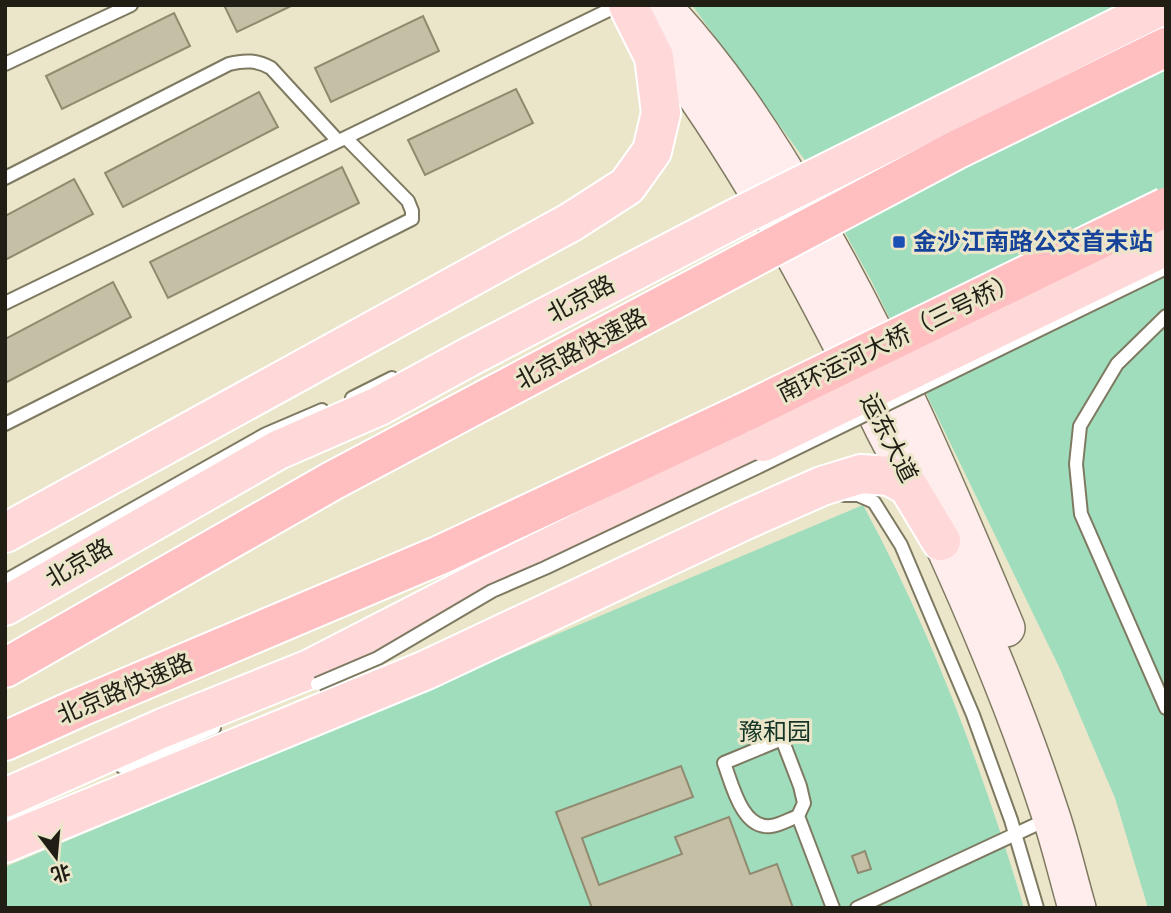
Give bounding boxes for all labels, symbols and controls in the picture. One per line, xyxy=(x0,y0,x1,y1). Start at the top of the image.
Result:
place label: 金沙江南路公交首末站 xyxy=(913,224,1153,259)
marker: 金沙江南路公交首末站 xyxy=(891,234,907,250)
street label: 南环运河大桥（三号桥） xyxy=(771,263,1024,410)
street label: 北京路 xyxy=(541,266,621,331)
street label: 北京路快速路 xyxy=(509,299,653,398)
street label: 运东大道 xyxy=(852,387,927,488)
street label: 北京路 xyxy=(39,529,119,596)
street label: 北京路快速路 xyxy=(52,644,198,733)
park label: 豫和园 xyxy=(739,714,811,749)
north arrow xyxy=(21,822,91,892)
text: 北 xyxy=(48,857,73,888)

